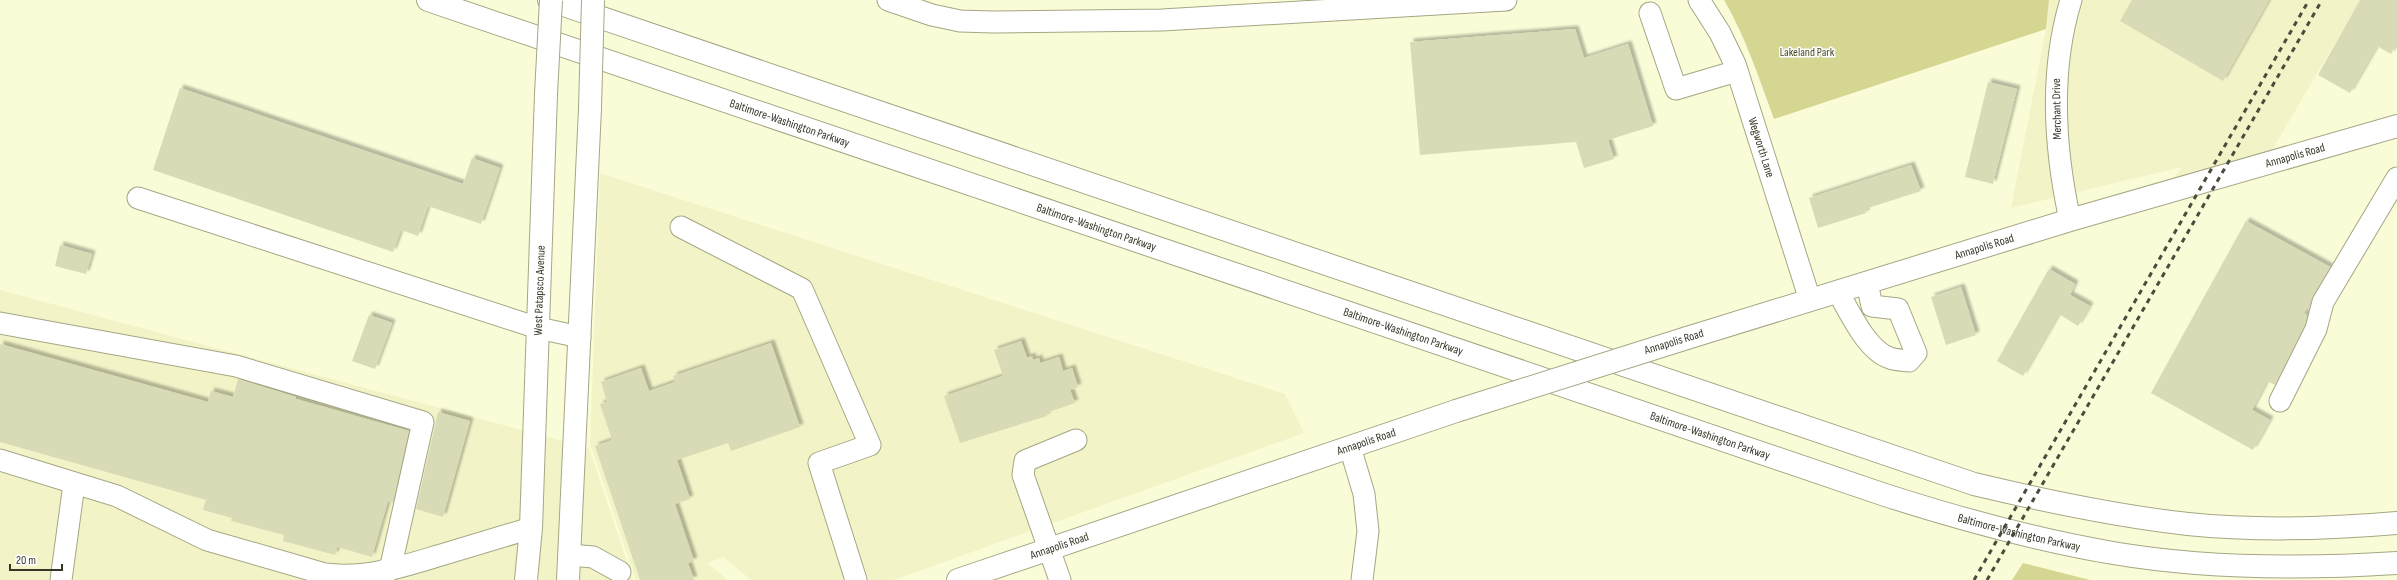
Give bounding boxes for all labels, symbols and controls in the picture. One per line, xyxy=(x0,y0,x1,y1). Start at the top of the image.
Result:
park label: Lakeland Park xyxy=(1780,45,1835,60)
street label: Merchant Drive xyxy=(2049,78,2065,140)
street label: Baltimore-Washington Parkway xyxy=(728,96,852,150)
street label: Wegworth Lane xyxy=(1745,115,1778,179)
street label: Annapolis Road xyxy=(2263,140,2327,171)
street label: Baltimore-Washington Parkway xyxy=(1035,200,1159,255)
street label: Annapolis Road xyxy=(1952,230,2016,263)
street label: West Patapsco Avenue xyxy=(530,245,548,336)
street label: Baltimore-Washington Parkway xyxy=(1341,304,1466,359)
street label: Annapolis Road xyxy=(1642,326,1705,358)
street label: Baltimore-Washington Parkway xyxy=(1648,408,1772,463)
street label: Annapolis Road xyxy=(1334,425,1398,459)
street label: Baltimore-Washington Parkway xyxy=(1956,510,2082,554)
street label: Annapolis Road xyxy=(1027,529,1091,563)
scale bar xyxy=(10,546,62,572)
text: 20 m xyxy=(16,553,36,568)

